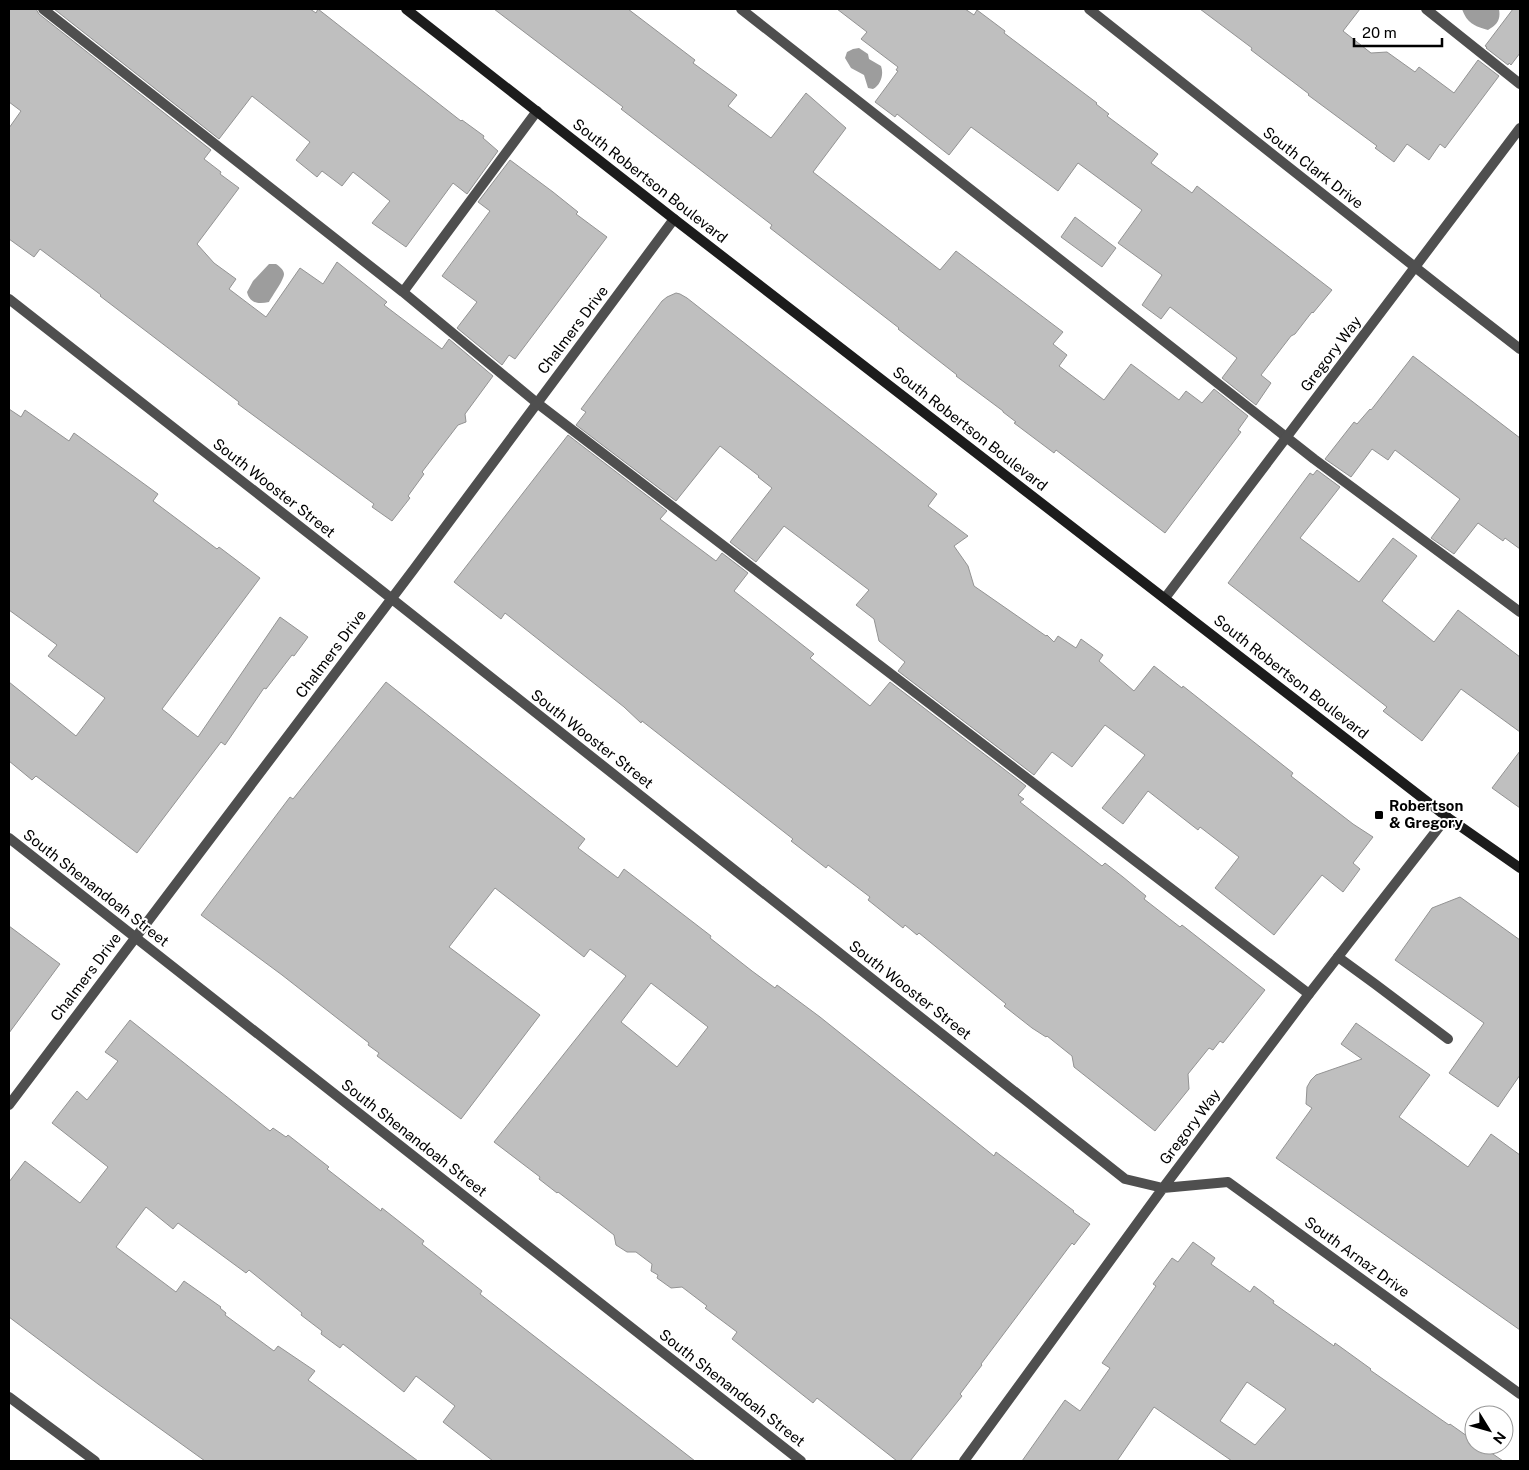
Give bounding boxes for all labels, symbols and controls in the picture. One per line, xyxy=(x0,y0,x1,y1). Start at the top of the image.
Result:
scale bar xyxy=(1354,15,1442,47)
text: 20 m xyxy=(1362,24,1397,41)
street label: South Robertson Boulevard xyxy=(570,115,731,246)
street label: South Clark Drive xyxy=(1260,123,1367,212)
street label: Chalmers Drive xyxy=(534,282,611,377)
street label: Gregory Way xyxy=(1297,313,1364,395)
street label: South Robertson Boulevard xyxy=(890,363,1051,494)
street label: South Wooster Street xyxy=(210,435,339,541)
street label: Chalmers Drive xyxy=(292,606,369,701)
street label: South Robertson Boulevard xyxy=(1211,611,1372,742)
street label: South Wooster Street xyxy=(528,686,657,792)
place label: Robertson & Gregory xyxy=(1389,797,1463,831)
marker: Robertson & Gregory xyxy=(1373,809,1385,821)
street label: South Shenandoah Street xyxy=(20,826,173,950)
street label: Chalmers Drive xyxy=(47,929,124,1024)
street label: South Wooster Street xyxy=(846,937,975,1043)
street label: South Shenandoah Street xyxy=(338,1076,491,1200)
street label: Gregory Way xyxy=(1156,1086,1223,1168)
street label: South Arnaz Drive xyxy=(1302,1213,1413,1300)
street label: South Shenandoah Street xyxy=(656,1326,809,1450)
north arrow xyxy=(1464,1405,1514,1455)
text: N xyxy=(1490,1429,1509,1447)

